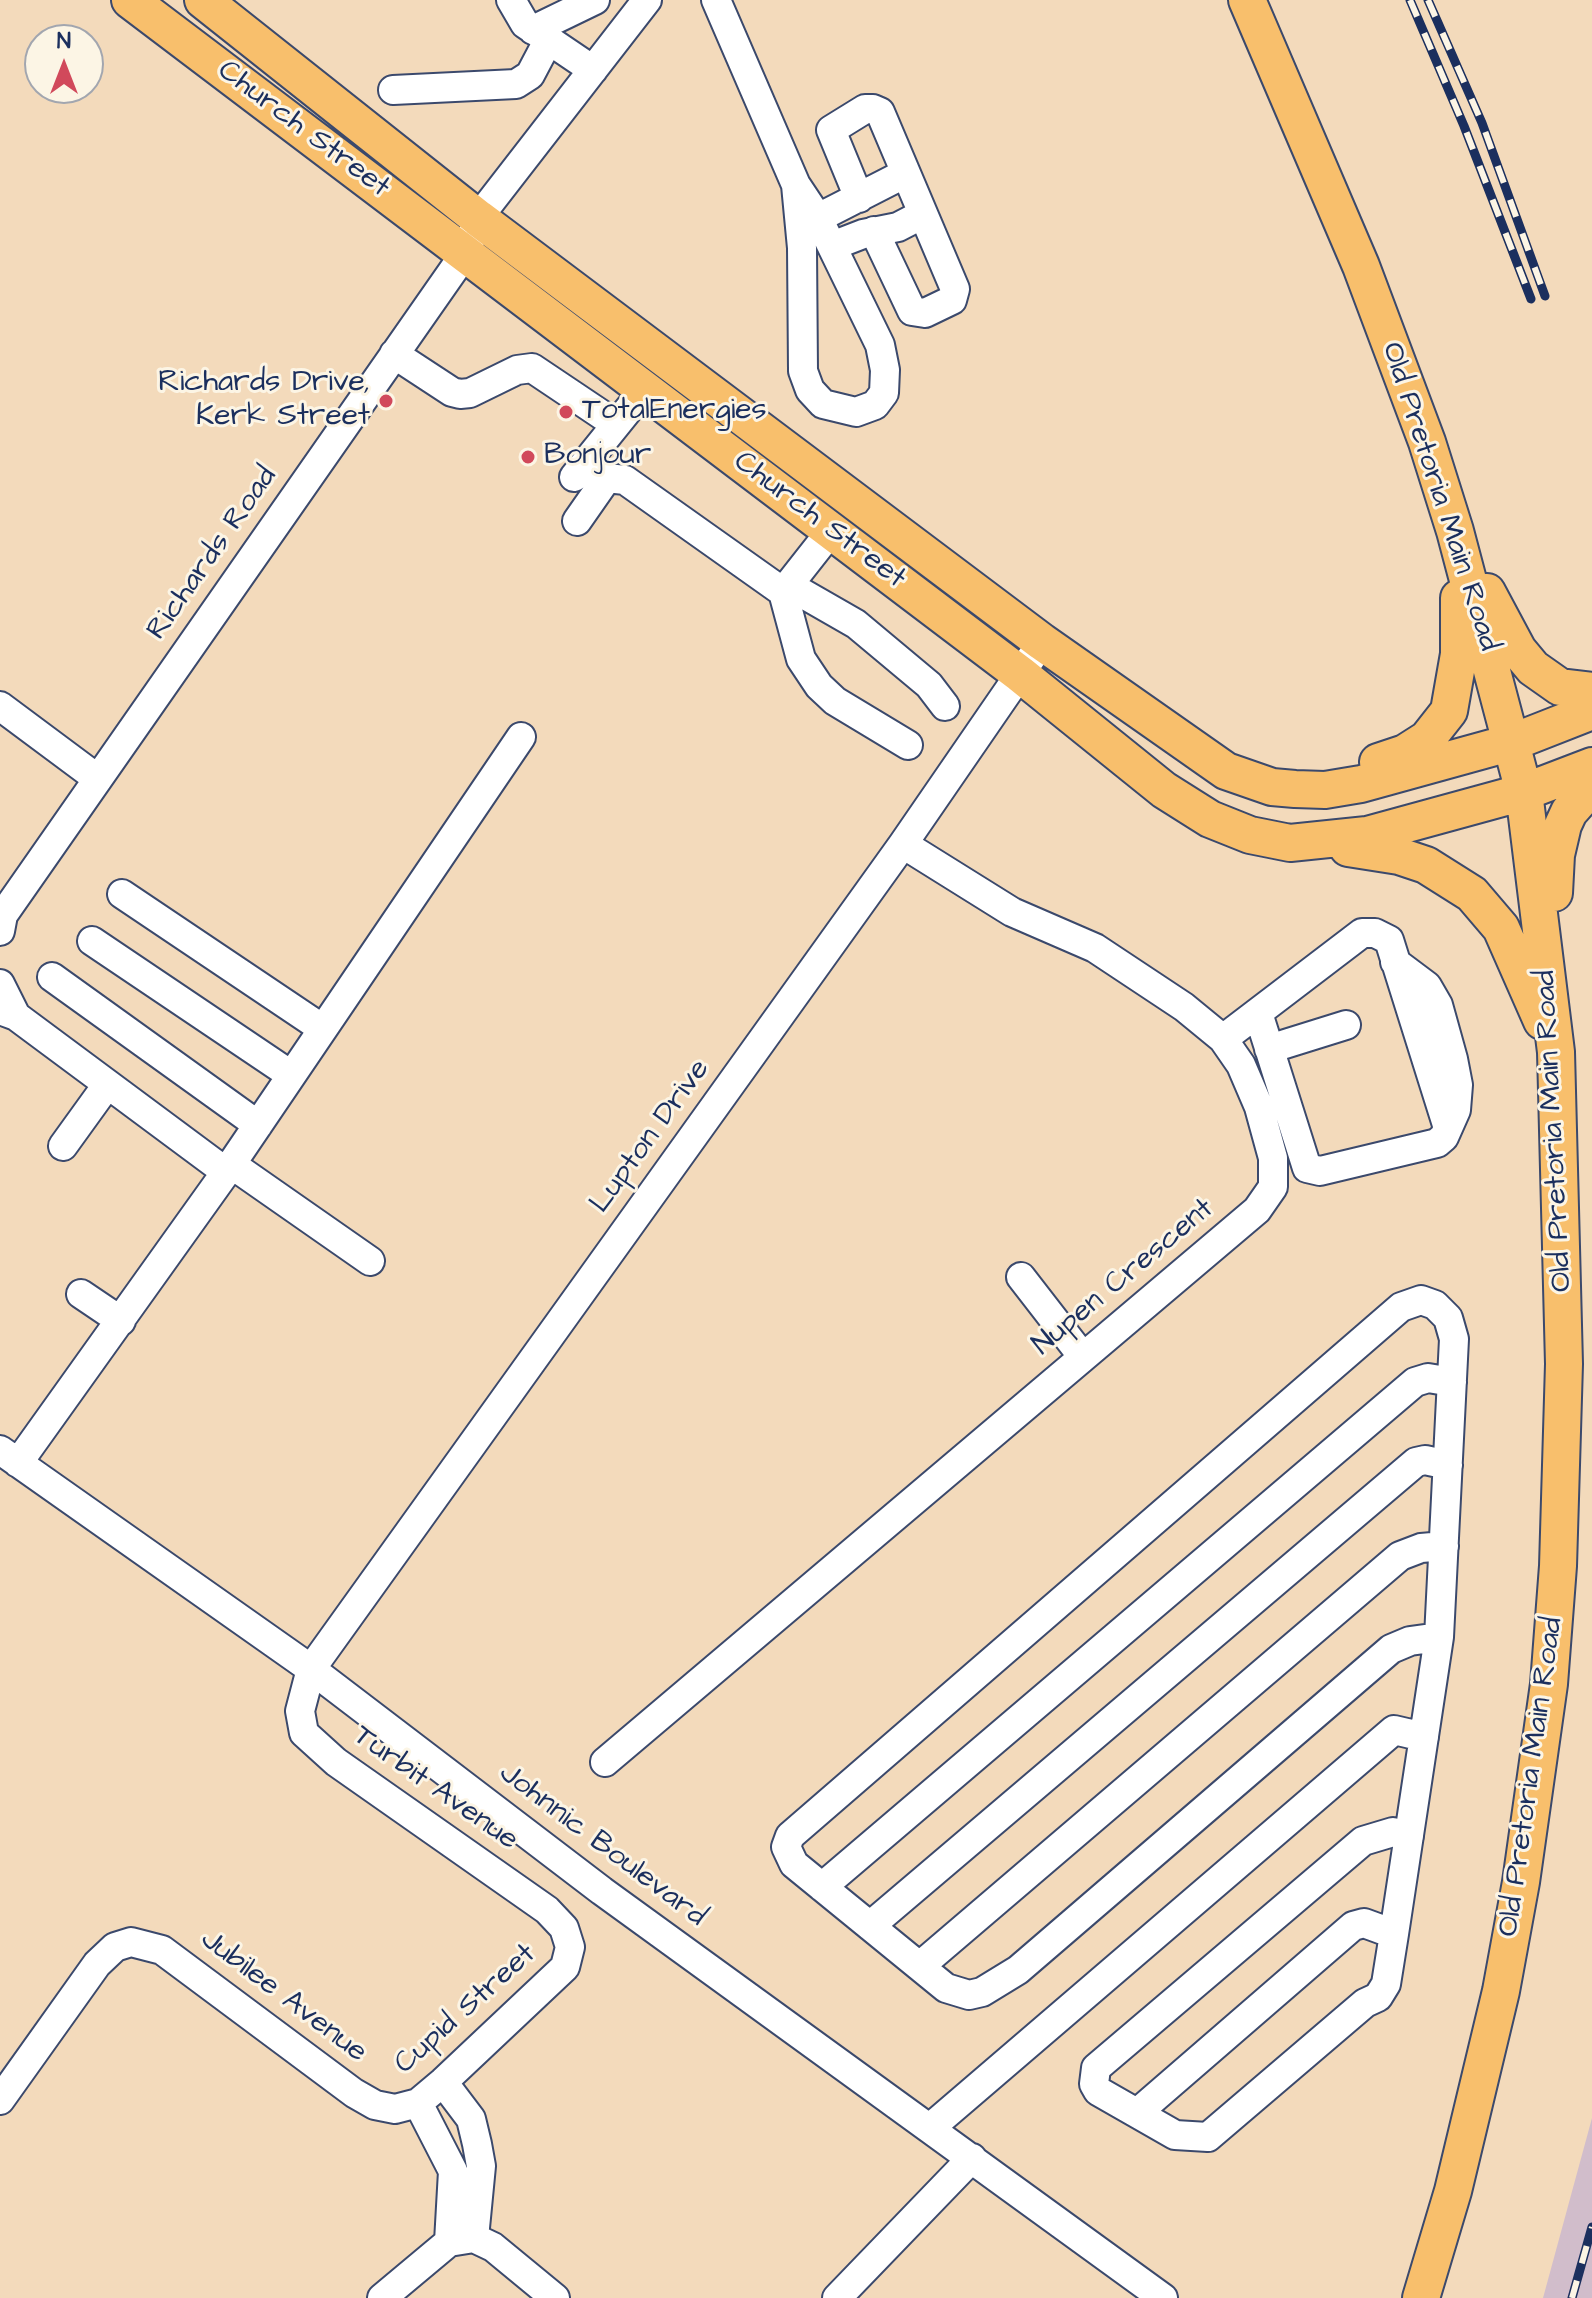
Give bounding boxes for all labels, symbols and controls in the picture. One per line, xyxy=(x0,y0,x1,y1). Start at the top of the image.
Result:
north arrow xyxy=(24,24,104,104)
text: N xyxy=(57,26,71,57)
street label: Church Street xyxy=(210,54,396,206)
street label: Old Pretoria Main Road xyxy=(1372,338,1506,656)
place label: Richards Drive, Kerk Street xyxy=(158,366,370,436)
marker: Richards Drive, Kerk Street xyxy=(377,392,395,410)
place label: TotalEnergies xyxy=(582,394,767,430)
marker: TotalEnergies xyxy=(557,403,575,421)
place label: Bonjour xyxy=(544,439,651,475)
street label: Church Street xyxy=(726,445,912,597)
marker: Bonjour xyxy=(519,448,537,466)
street label: Richards Road xyxy=(140,461,286,647)
street label: Old Pretoria Main Road xyxy=(1529,969,1581,1293)
street label: Lupton Drive xyxy=(583,1053,719,1221)
street label: Nupen Crescent xyxy=(1026,1192,1222,1364)
street label: Old Pretoria Main Road xyxy=(1492,1615,1572,1939)
street label: Turbit Avenue xyxy=(345,1719,525,1859)
street label: Johnnic Boulevard xyxy=(491,1756,713,1936)
street label: Jubilee Avenue xyxy=(193,1923,373,2071)
street label: Cupid Street xyxy=(388,1937,544,2083)

